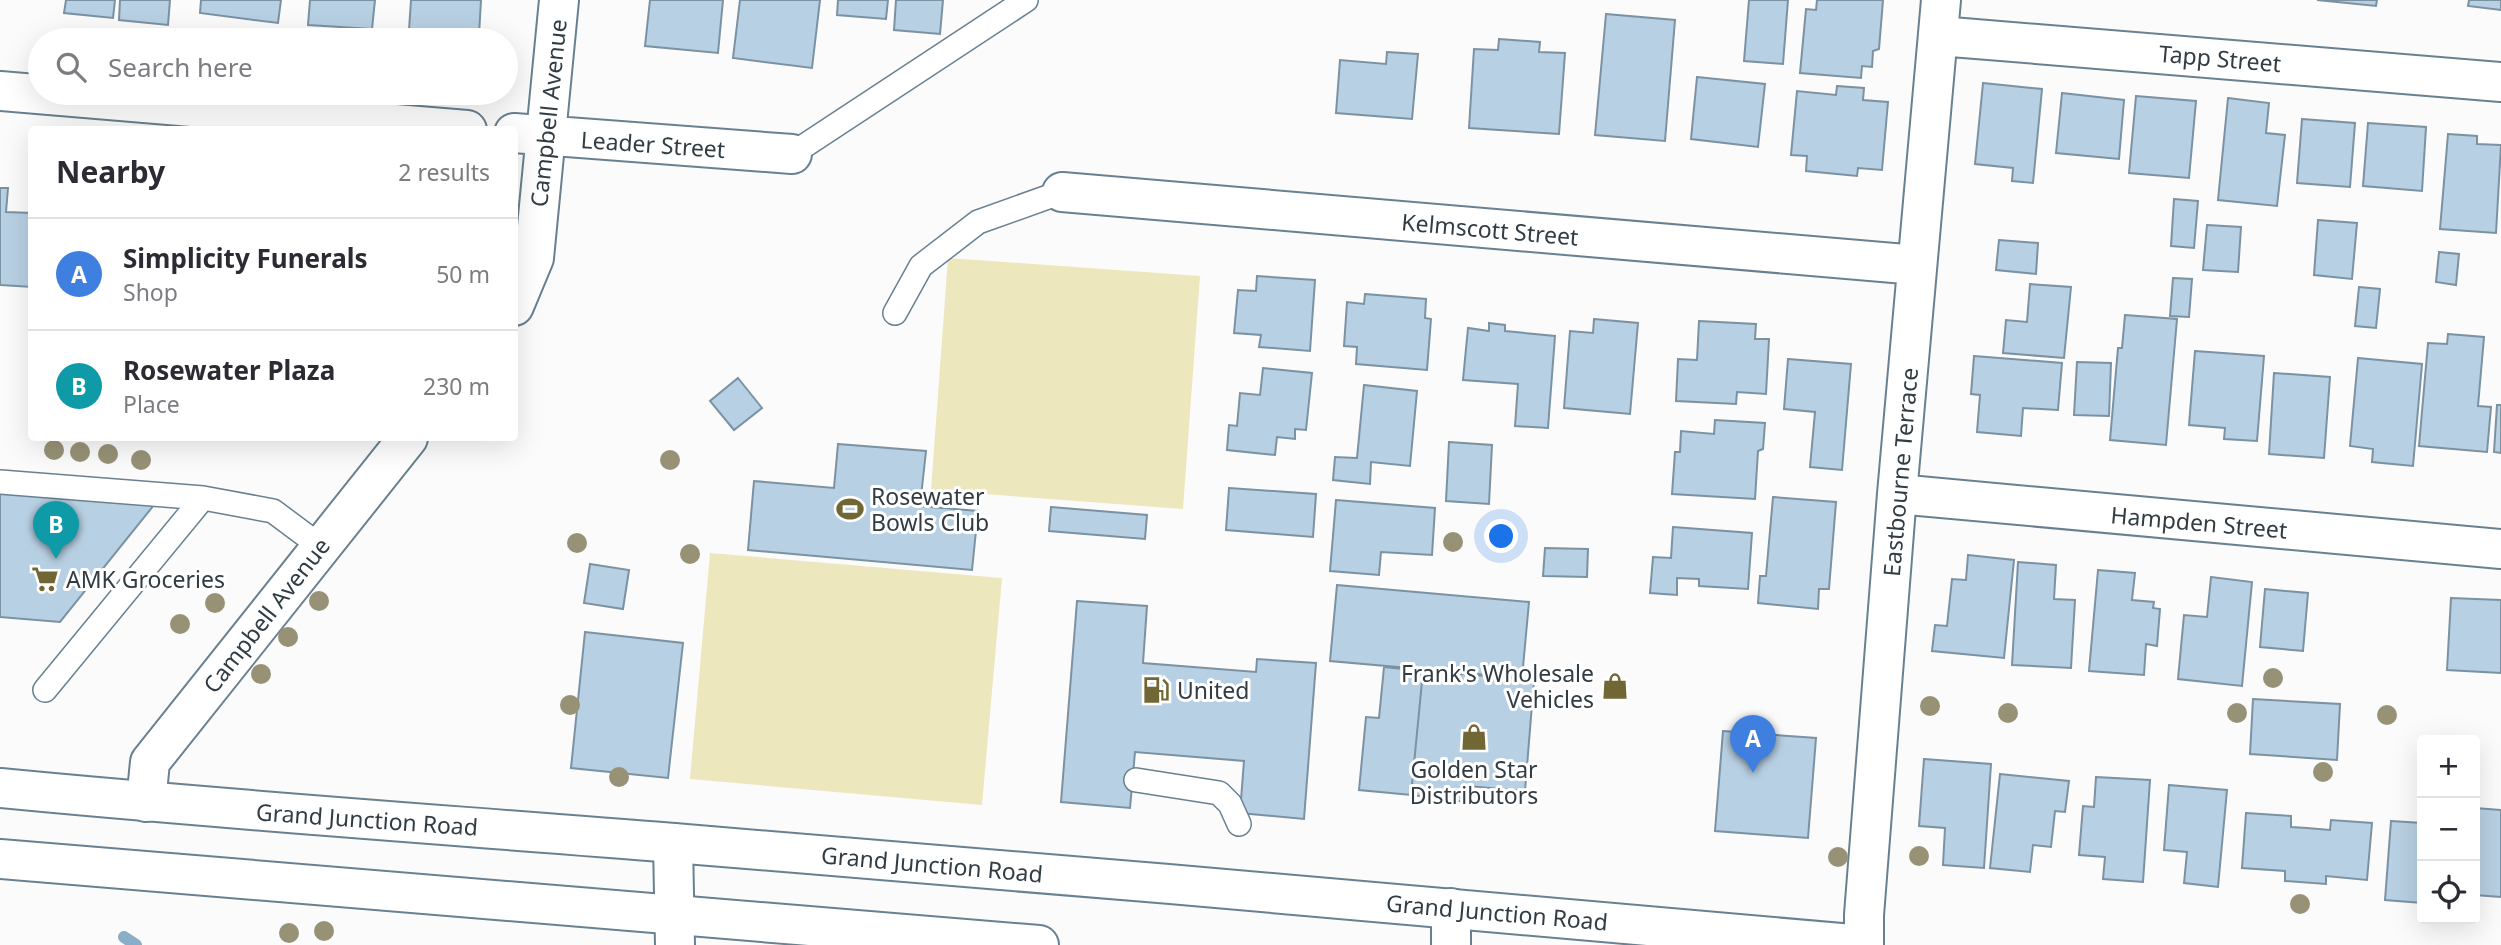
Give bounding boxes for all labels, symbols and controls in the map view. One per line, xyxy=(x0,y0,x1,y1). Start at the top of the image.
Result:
street label: Campbell Avenue xyxy=(522,17,574,209)
search box xyxy=(28,28,518,105)
street label: Tapp Street xyxy=(2158,37,2282,79)
icon: search xyxy=(52,48,90,86)
text: Search here xyxy=(108,49,253,85)
street label: Leader Street xyxy=(580,123,726,165)
text: Nearby xyxy=(56,151,165,192)
text: 2 results xyxy=(398,156,490,188)
street label: Kelmscott Street xyxy=(1400,205,1580,253)
text: Simplicity Funerals xyxy=(123,240,368,276)
text: A xyxy=(71,258,87,290)
text: 50 m xyxy=(436,258,490,290)
text: Shop xyxy=(123,276,178,308)
text: Rosewater Plaza xyxy=(123,352,335,388)
street label: Eastbourne Terrace xyxy=(1875,366,1925,578)
text: B xyxy=(71,370,87,402)
text: 230 m xyxy=(423,370,490,402)
text: Place xyxy=(123,388,180,420)
place label: Rosewater Bowls Club xyxy=(871,480,989,538)
sports icon: Rosewater Bowls Club xyxy=(835,494,865,524)
street label: Hampden Street xyxy=(2109,498,2289,546)
pin: B xyxy=(33,501,79,559)
your location xyxy=(1484,519,1518,553)
street label: Campbell Avenue xyxy=(195,531,337,699)
place label: AMK Groceries xyxy=(66,563,225,595)
supermarket icon: AMK Groceries xyxy=(30,564,60,594)
place label: Frank's Wholesale Vehicles xyxy=(1401,657,1594,715)
shop icon: Frank's Wholesale Vehicles xyxy=(1600,671,1630,701)
place label: United xyxy=(1177,674,1249,706)
fuel station icon: United xyxy=(1141,675,1171,705)
pin: A xyxy=(1730,715,1776,773)
shop icon: Golden Star Distributors xyxy=(1459,722,1489,752)
map controls xyxy=(2417,735,2480,924)
button: + xyxy=(2417,735,2480,798)
place label: Golden Star Distributors xyxy=(1410,753,1538,811)
street label: Grand Junction Road xyxy=(255,795,479,843)
button: − xyxy=(2417,798,2480,861)
street label: Grand Junction Road xyxy=(820,838,1044,890)
button: locate xyxy=(2417,861,2480,924)
street label: Grand Junction Road xyxy=(1385,886,1609,938)

